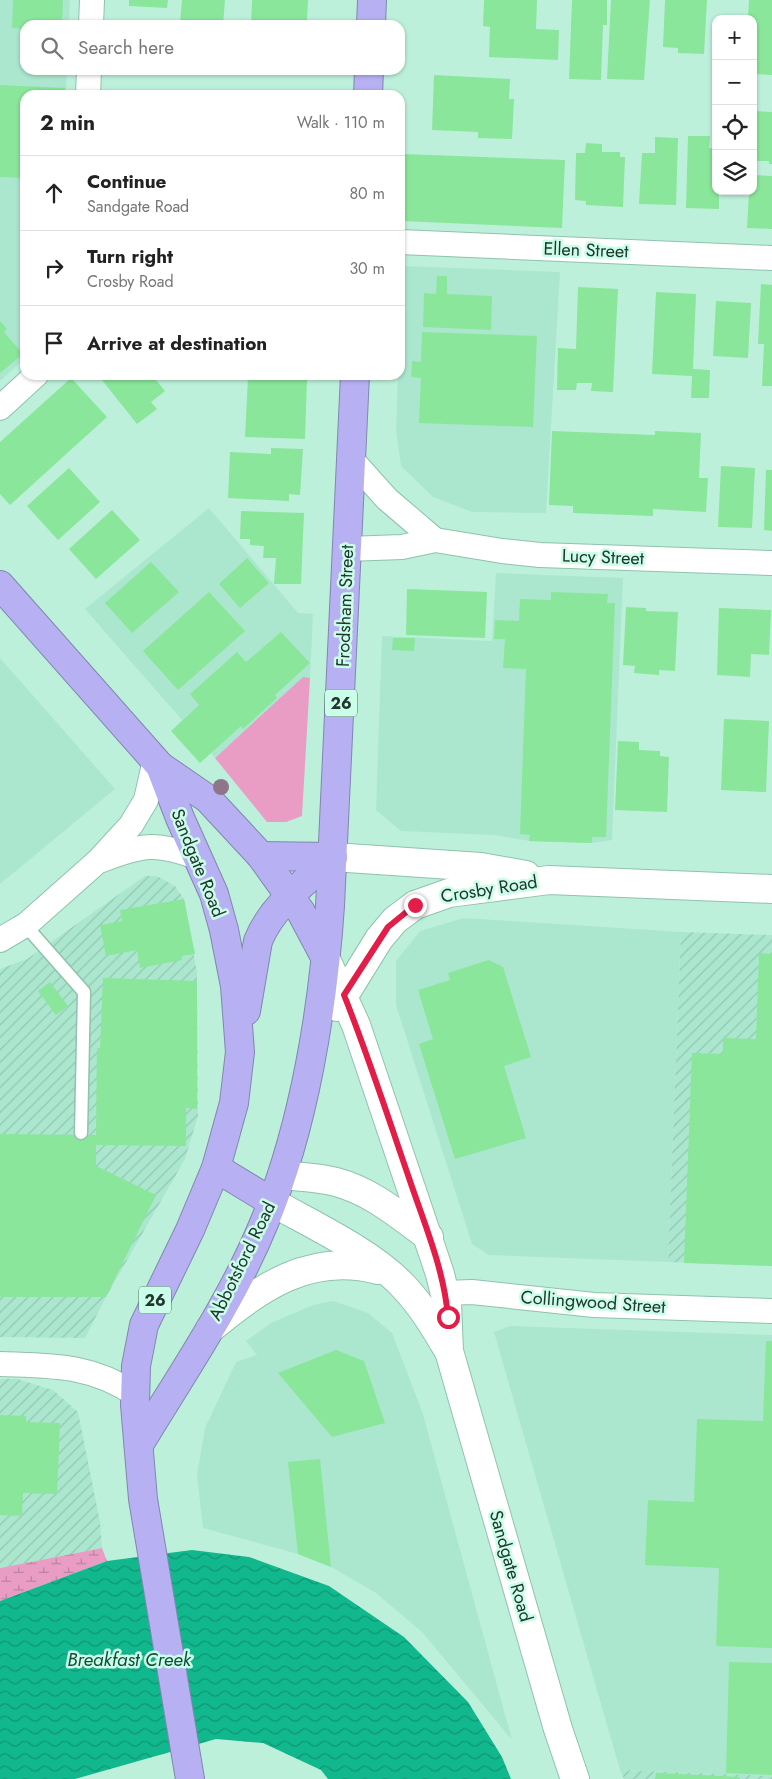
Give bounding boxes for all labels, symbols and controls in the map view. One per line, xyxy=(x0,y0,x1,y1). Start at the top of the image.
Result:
map controls xyxy=(712,15,757,195)
button: + xyxy=(712,15,757,60)
search box xyxy=(20,20,405,75)
icon: search xyxy=(38,34,66,62)
text: Search here xyxy=(78,34,174,61)
button: − xyxy=(712,60,757,105)
button: locate xyxy=(712,105,757,150)
text: 2 min xyxy=(40,108,95,138)
text: Walk · 110 m xyxy=(297,111,385,134)
button: layers xyxy=(712,150,757,195)
text: Continue xyxy=(87,168,166,195)
icon: ahead xyxy=(40,179,68,207)
text: 80 m xyxy=(349,182,385,205)
text: Sandgate Road xyxy=(87,195,189,218)
street label: Ellen Street xyxy=(543,236,630,265)
text: Turn right xyxy=(87,243,173,270)
icon: right xyxy=(40,254,68,282)
text: 30 m xyxy=(349,257,385,280)
text: Crosby Road xyxy=(87,270,174,293)
icon: arrive xyxy=(40,329,68,357)
text: Arrive at destination xyxy=(87,330,267,357)
street label: Lucy Street xyxy=(562,543,645,571)
street label: Frodsham Street xyxy=(330,544,360,668)
road number: 26 xyxy=(325,690,357,716)
street label: Sandgate Road xyxy=(164,805,232,921)
street label: Crosby Road xyxy=(439,869,539,909)
route end xyxy=(404,894,427,917)
street label: Abbotsford Road xyxy=(202,1197,282,1325)
street label: Collingwood Street xyxy=(520,1284,667,1320)
road number: 26 xyxy=(139,1286,171,1314)
route start xyxy=(437,1306,460,1329)
street label: Sandgate Road xyxy=(483,1507,539,1625)
water label: Breakfast Creek xyxy=(67,1646,192,1673)

